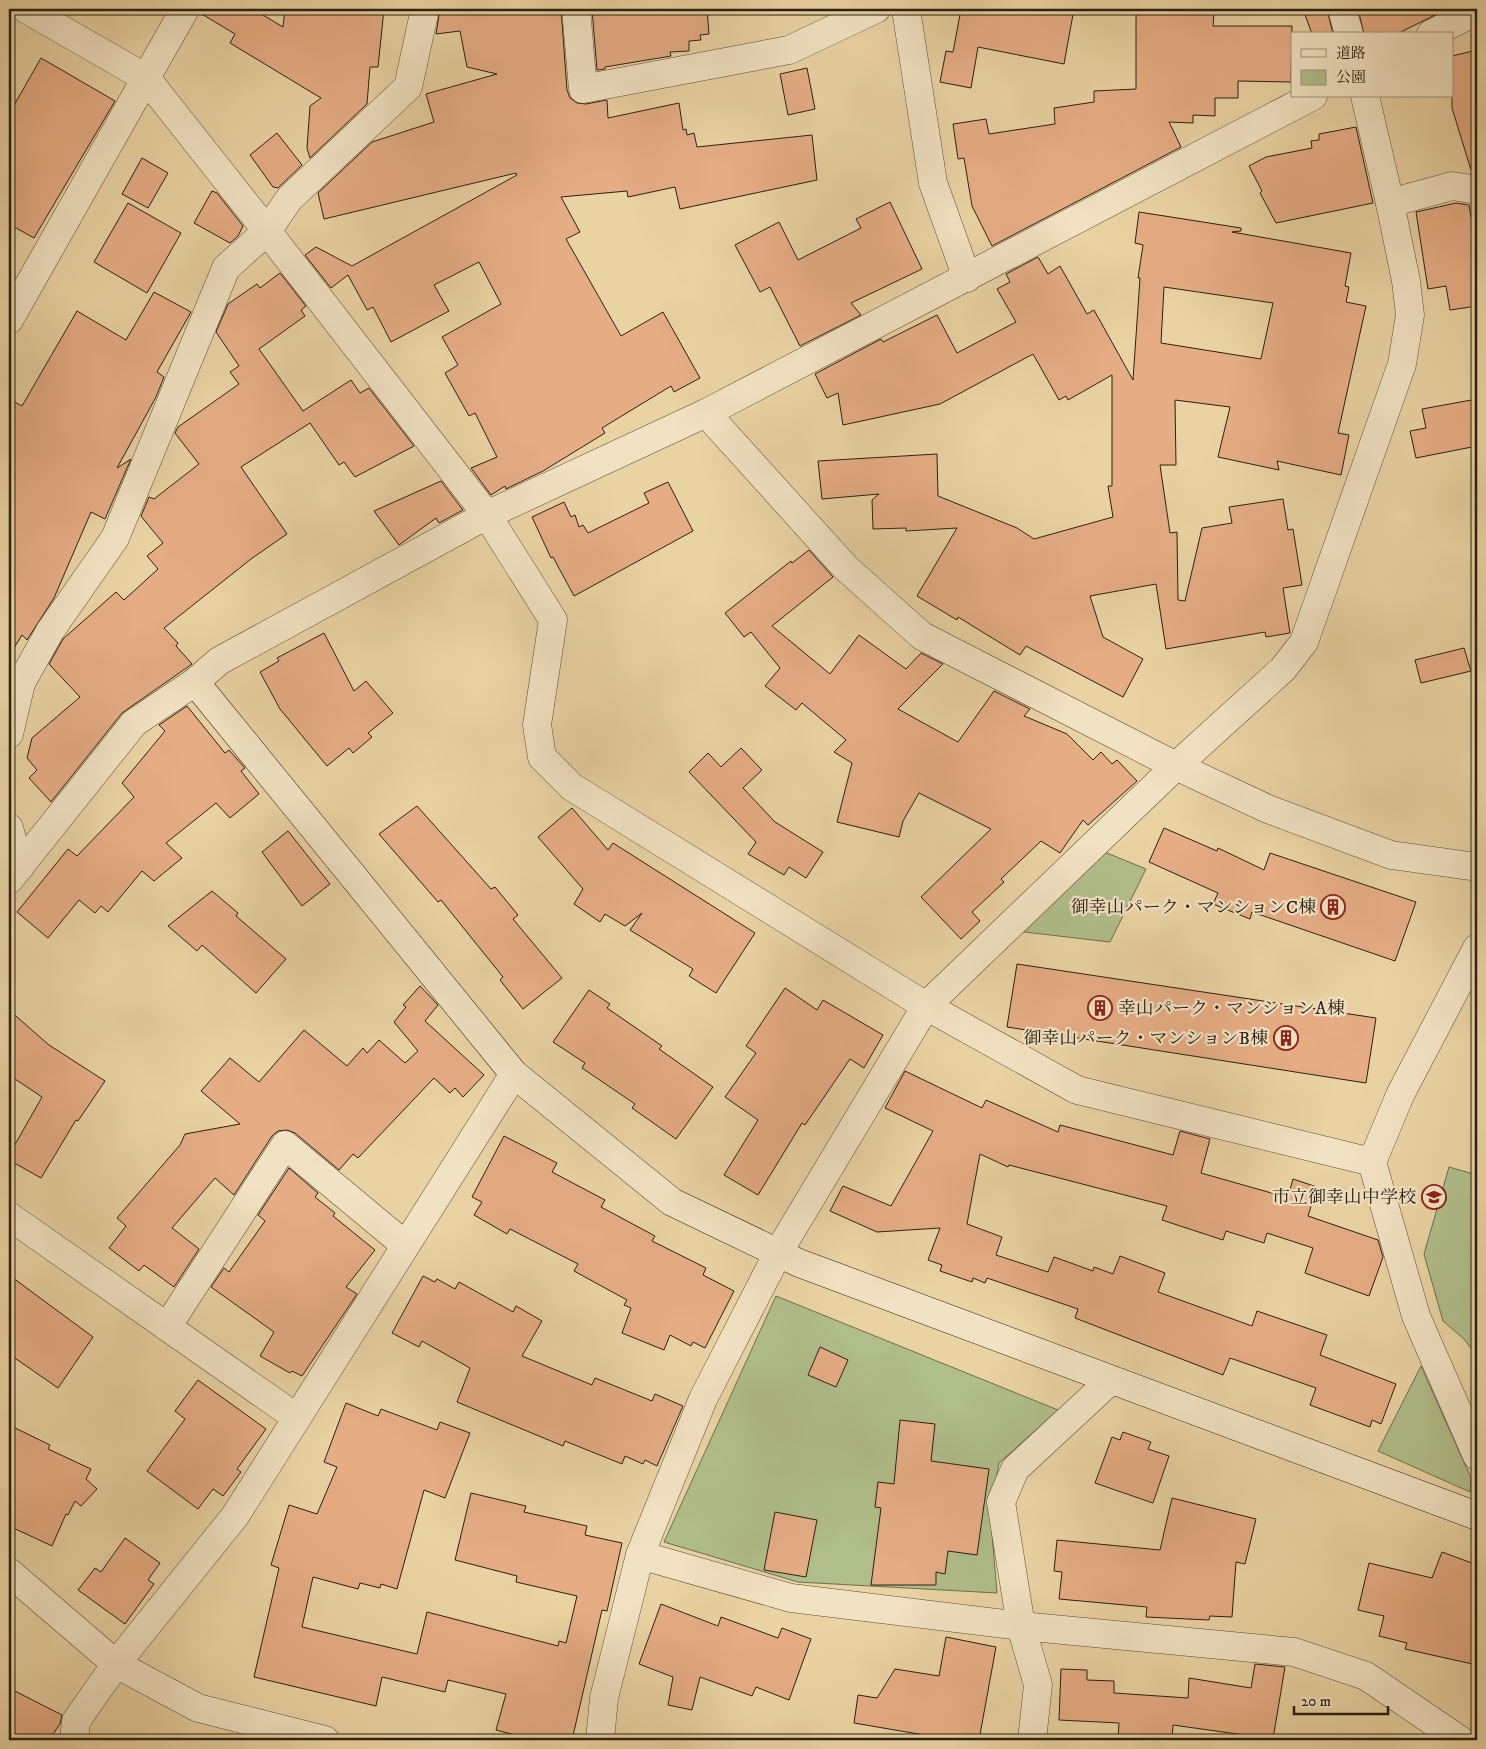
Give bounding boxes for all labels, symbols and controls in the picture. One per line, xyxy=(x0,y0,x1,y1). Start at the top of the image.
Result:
legend xyxy=(1291,32,1454,98)
text: 道路 xyxy=(1336,44,1366,63)
text: 公園 xyxy=(1336,68,1366,87)
building icon: 御幸山パーク・マンションC棟 xyxy=(1320,894,1346,920)
place label: 御幸山パーク・マンションC棟 xyxy=(1071,897,1316,919)
building icon: 幸山パーク・マンションA棟 xyxy=(1087,995,1113,1021)
place label: 幸山パーク・マンションA棟 xyxy=(1118,998,1345,1020)
building icon: 御幸山パーク・マンションB棟 xyxy=(1273,1025,1299,1051)
place label: 御幸山パーク・マンションB棟 xyxy=(1023,1028,1268,1050)
school or university icon: 市立御幸山中学校 xyxy=(1421,1184,1447,1210)
place label: 市立御幸山中学校 xyxy=(1272,1187,1416,1209)
scale bar xyxy=(1294,1684,1387,1716)
text: 20 m xyxy=(1301,1692,1331,1711)

